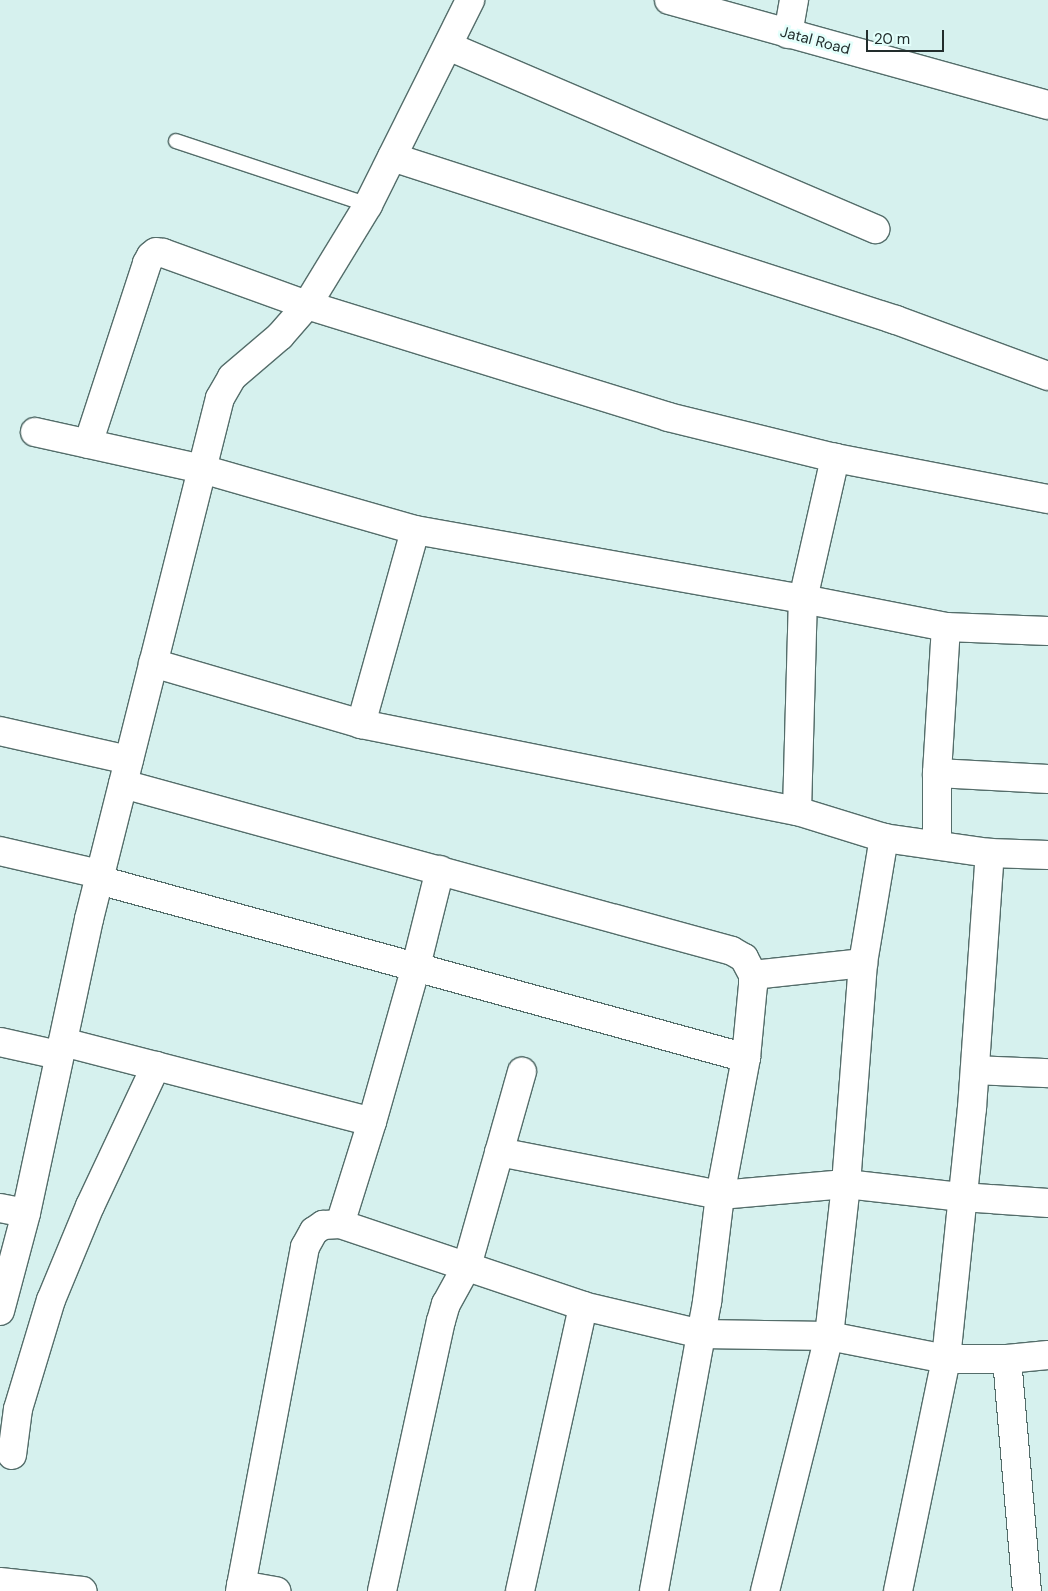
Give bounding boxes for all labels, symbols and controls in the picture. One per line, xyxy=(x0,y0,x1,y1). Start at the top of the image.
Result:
scale bar xyxy=(868,20,946,52)
street label: Jatal Road xyxy=(778,23,852,59)
text: 20 m xyxy=(874,29,910,49)

